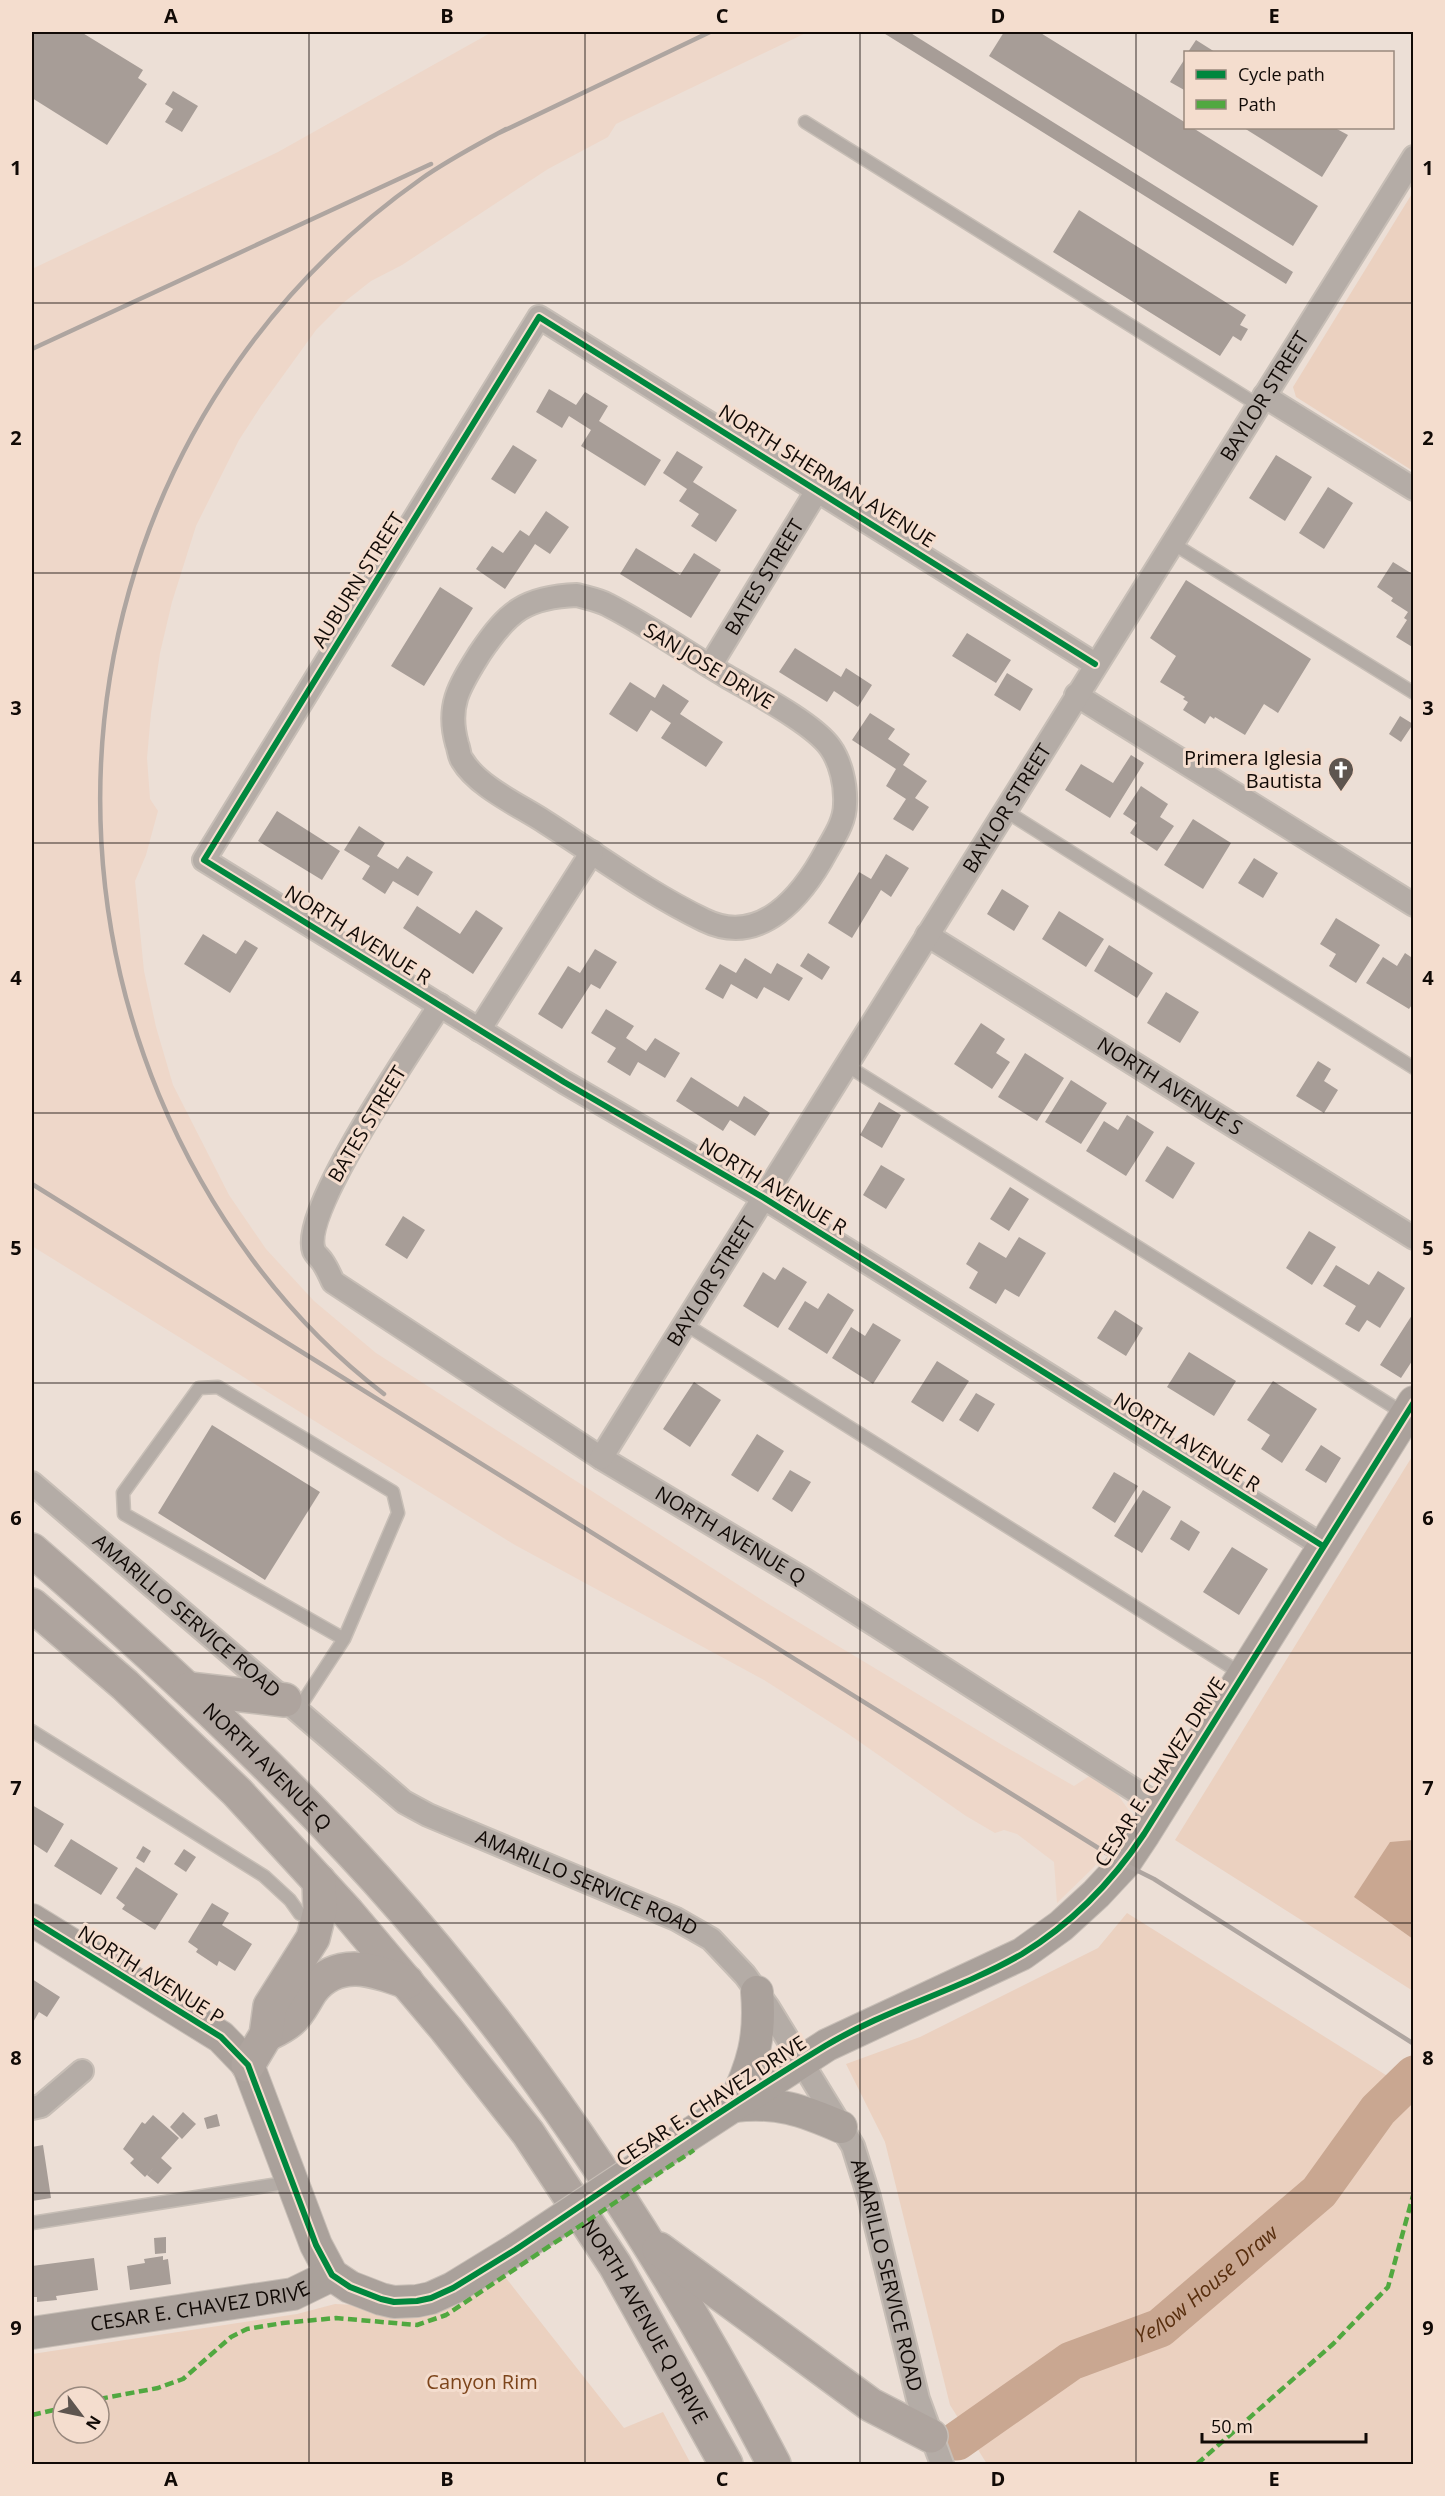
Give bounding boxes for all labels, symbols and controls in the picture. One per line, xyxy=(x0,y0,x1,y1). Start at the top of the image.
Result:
text: A xyxy=(164,2,178,29)
text: B xyxy=(440,2,454,29)
text: C xyxy=(716,2,729,29)
text: D xyxy=(991,2,1005,29)
text: E xyxy=(1268,2,1280,29)
legend xyxy=(1184,51,1394,129)
text: Cycle path xyxy=(1238,62,1325,86)
text: Path xyxy=(1238,92,1276,116)
text: 1 xyxy=(10,154,22,181)
text: 1 xyxy=(1422,154,1434,181)
street label: BAYLOR STREET xyxy=(1213,326,1315,466)
street label: NORTH SHERMAN AVENUE xyxy=(714,398,941,553)
text: 2 xyxy=(10,424,22,451)
text: 2 xyxy=(1422,424,1434,451)
street label: AUBURN STREET xyxy=(305,507,410,653)
street label: BATES STREET xyxy=(718,514,810,640)
street label: SAN JOSE DRIVE xyxy=(639,616,779,715)
text: 3 xyxy=(10,694,22,721)
text: 3 xyxy=(1422,694,1434,721)
street label: BAYLOR STREET xyxy=(956,738,1057,878)
place label: Primera Iglesia Bautista xyxy=(1184,744,1322,794)
church icon: Primera Iglesia Bautista xyxy=(1326,755,1356,793)
street label: NORTH AVENUE R xyxy=(280,879,437,991)
text: 4 xyxy=(10,964,22,991)
text: 4 xyxy=(1422,964,1434,991)
street label: NORTH AVENUE S xyxy=(1092,1030,1248,1141)
street label: BATES STREET xyxy=(321,1060,412,1187)
street label: NORTH AVENUE R xyxy=(694,1131,853,1241)
street label: BAYLOR STREET xyxy=(660,1211,761,1351)
text: 5 xyxy=(10,1234,22,1261)
text: 5 xyxy=(1422,1234,1434,1261)
street label: NORTH AVENUE R xyxy=(1109,1386,1266,1498)
street label: NORTH AVENUE Q xyxy=(650,1480,811,1591)
text: 6 xyxy=(10,1504,22,1531)
text: 6 xyxy=(1422,1504,1434,1531)
street label: AMARILLO SERVICE ROAD xyxy=(88,1527,287,1703)
street label: CESAR E. CHAVEZ DRIVE xyxy=(1088,1671,1231,1872)
street label: NORTH AVENUE Q xyxy=(197,1697,338,1836)
text: 7 xyxy=(10,1774,22,1801)
text: 7 xyxy=(1422,1774,1434,1801)
street label: AMARILLO SERVICE ROAD xyxy=(472,1823,703,1942)
street label: NORTH AVENUE P xyxy=(73,1919,229,2030)
street label: CESAR E. CHAVEZ DRIVE xyxy=(610,2029,811,2172)
text: 8 xyxy=(10,2044,22,2071)
text: 8 xyxy=(1422,2044,1434,2071)
street label: AMARILLO SERVICE ROAD xyxy=(845,2155,930,2394)
street label: NORTH AVENUE Q DRIVE xyxy=(575,2214,715,2428)
water label: Yellow House Draw xyxy=(1131,2218,1284,2349)
street label: CESAR E. CHAVEZ DRIVE xyxy=(88,2274,314,2337)
text: 9 xyxy=(10,2314,22,2341)
text: 9 xyxy=(1422,2314,1434,2341)
park label: Canyon Rim xyxy=(426,2368,538,2395)
north arrow xyxy=(51,2385,111,2445)
scale bar xyxy=(1202,2406,1366,2444)
text: N xyxy=(81,2412,106,2434)
text: 50 m xyxy=(1211,2414,1253,2438)
text: A xyxy=(164,2465,178,2492)
text: B xyxy=(440,2465,454,2492)
text: C xyxy=(716,2465,729,2492)
text: D xyxy=(991,2465,1005,2492)
text: E xyxy=(1268,2465,1280,2492)

